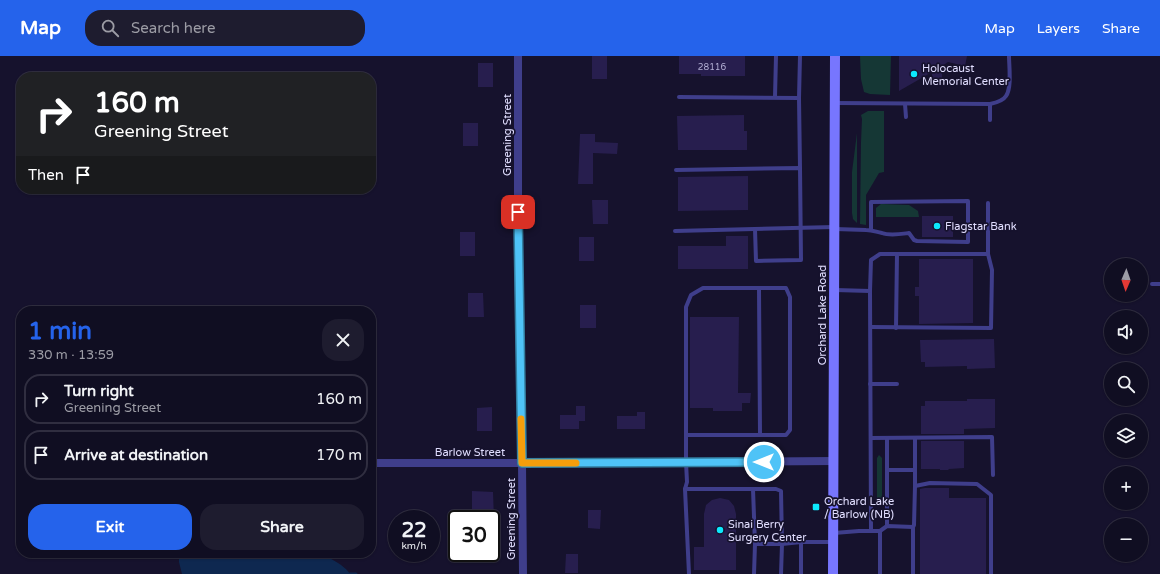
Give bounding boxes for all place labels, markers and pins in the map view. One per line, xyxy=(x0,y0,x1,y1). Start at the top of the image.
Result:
place label: Holocaust Memorial Center xyxy=(922,62,1010,88)
marker: Holocaust Memorial Center xyxy=(909,69,919,79)
pin xyxy=(501,195,535,229)
place label: Flagstar Bank xyxy=(945,220,1017,233)
marker: Flagstar Bank xyxy=(932,221,942,231)
place label: Orchard Lake / Barlow (NB) xyxy=(824,495,894,521)
marker: Orchard Lake / Barlow (NB) xyxy=(811,502,821,512)
place label: Sinai Berry Surgery Center xyxy=(728,518,807,544)
marker: Sinai Berry Surgery Center xyxy=(715,525,725,535)

